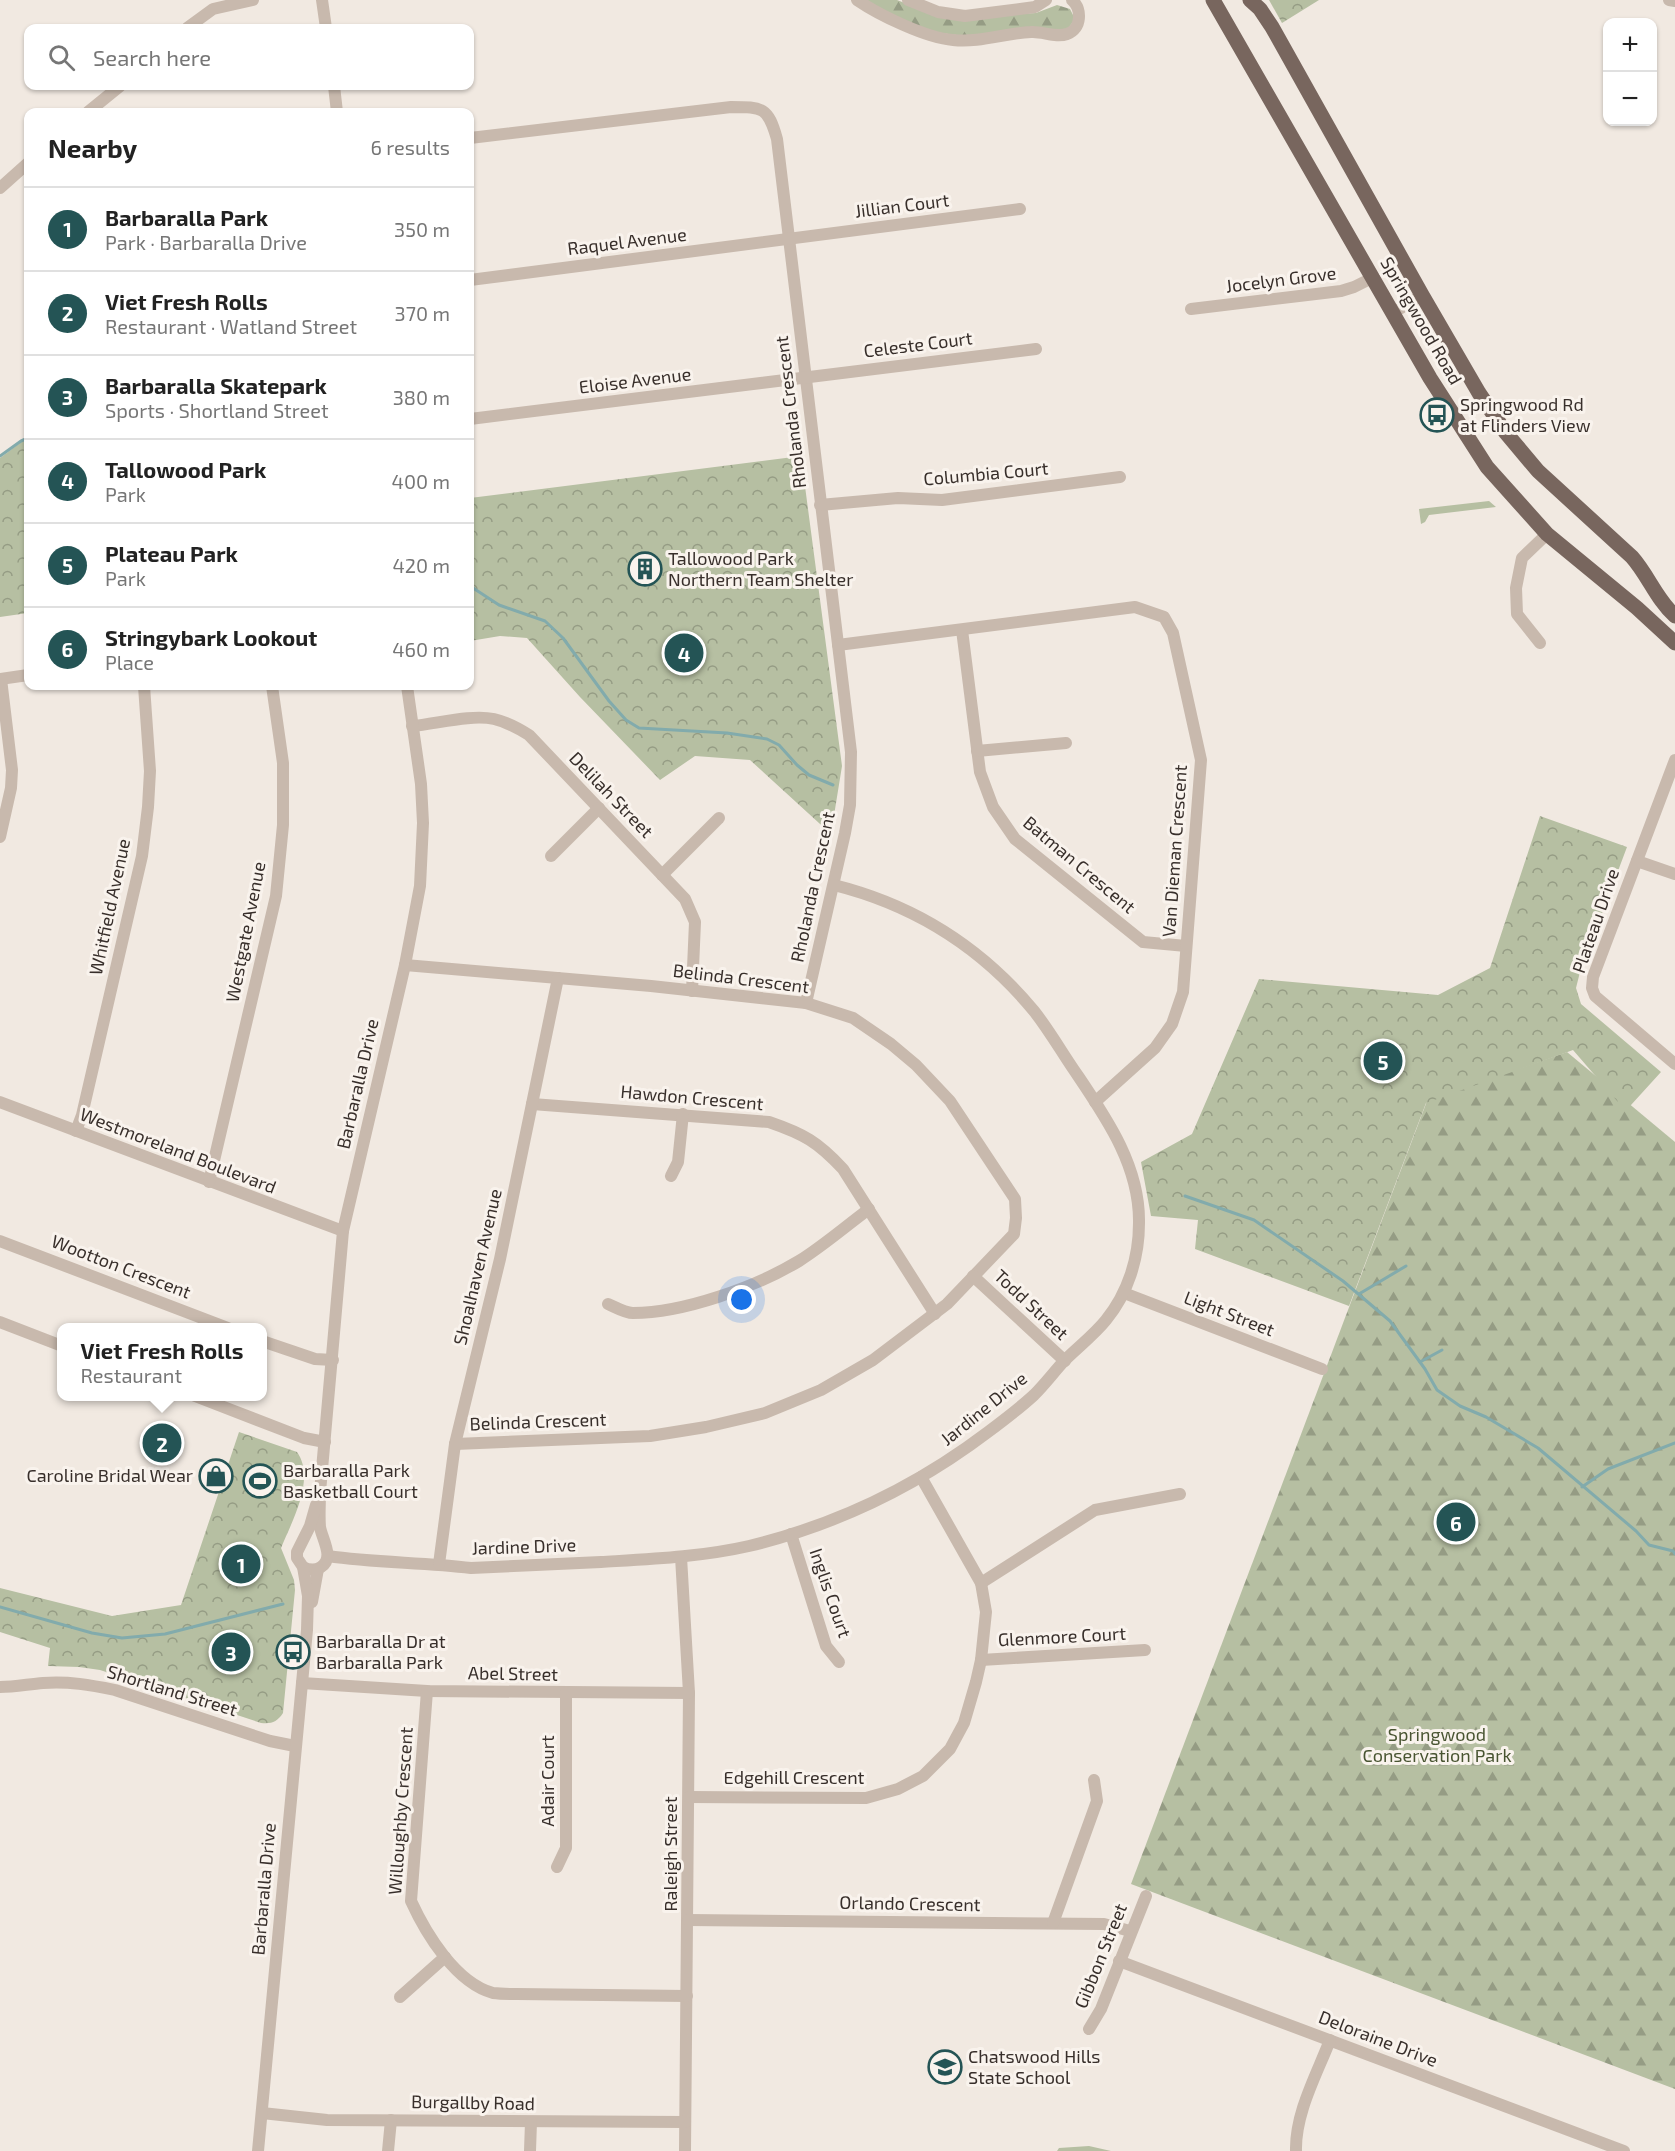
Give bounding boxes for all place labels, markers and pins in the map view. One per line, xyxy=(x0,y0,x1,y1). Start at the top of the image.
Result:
place label: Springwood Rd at Flinders View xyxy=(1460,393,1591,436)
bus stop icon: Springwood Rd at Flinders View xyxy=(1419,397,1455,433)
place label: Tallowood Park Northern Team Shelter xyxy=(668,547,853,590)
building icon: Tallowood Park Northern Team Shelter xyxy=(627,551,663,587)
pin: 4 xyxy=(664,630,704,676)
pin: 5 xyxy=(1364,1038,1402,1084)
pin: 2 xyxy=(142,1420,182,1466)
shop icon: Caroline Bridal Wear xyxy=(198,1458,234,1494)
place label: Barbaralla Park Basketball Court xyxy=(283,1459,418,1502)
sports icon: Barbaralla Park Basketball Court xyxy=(242,1463,278,1499)
place label: Caroline Bridal Wear xyxy=(26,1464,193,1486)
pin: 6 xyxy=(1436,1500,1476,1544)
pin: 1 xyxy=(222,1542,260,1586)
pin: 3 xyxy=(212,1630,250,1674)
place label: Barbaralla Dr at Barbaralla Park xyxy=(316,1630,446,1673)
bus stop icon: Barbaralla Dr at Barbaralla Park xyxy=(275,1634,311,1670)
place label: Chatswood Hills State School xyxy=(968,2045,1100,2088)
school or university icon: Chatswood Hills State School xyxy=(927,2049,963,2085)

